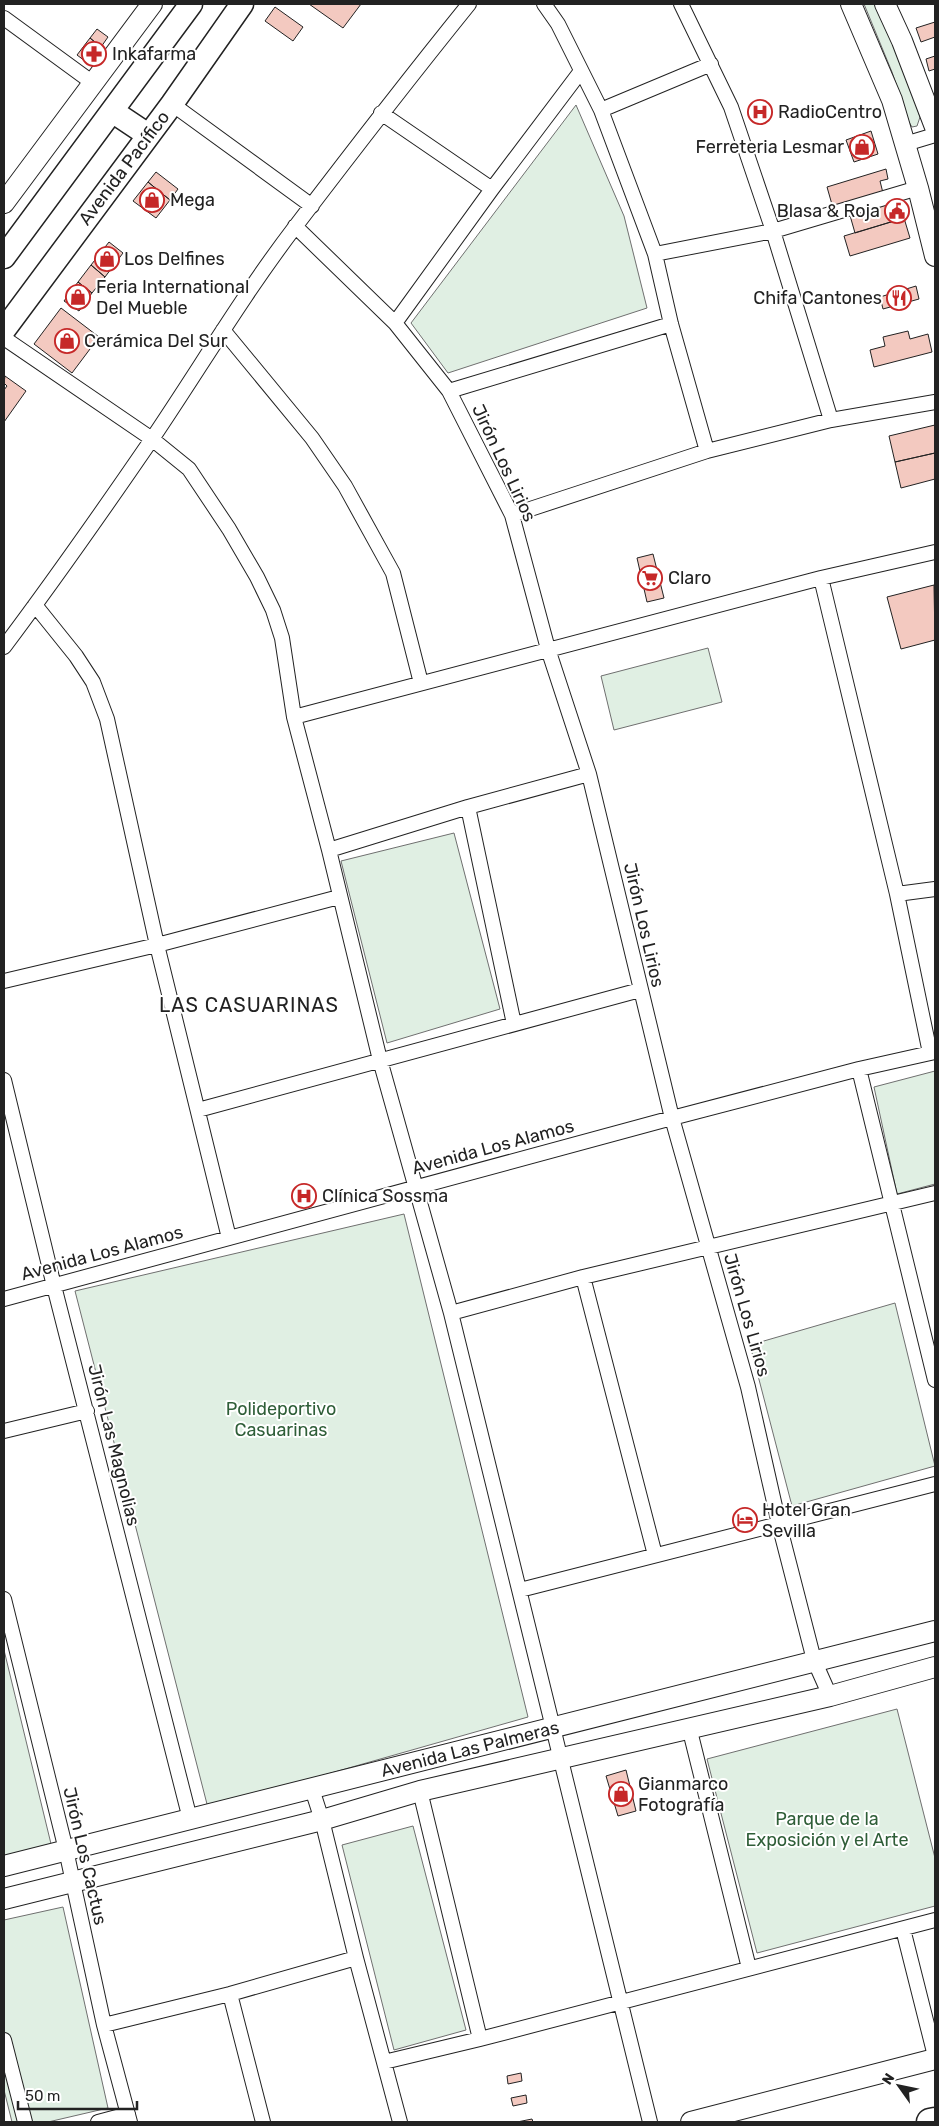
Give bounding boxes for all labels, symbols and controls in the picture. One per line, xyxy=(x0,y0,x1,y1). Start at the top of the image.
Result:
pharmacy icon: Inkafarma xyxy=(81,41,107,67)
place label: Inkafarma xyxy=(112,43,196,65)
hospital icon: RadioCentro xyxy=(747,99,773,125)
place label: RadioCentro xyxy=(778,101,882,123)
street label: Avenida Pacífico xyxy=(74,107,174,229)
shop icon: Ferreteria Lesmar xyxy=(849,134,875,160)
place label: Ferreteria Lesmar xyxy=(695,136,844,158)
shop icon: Mega xyxy=(139,187,165,213)
place label: Mega xyxy=(170,189,215,211)
public building icon: Blasa & Roja xyxy=(884,198,910,224)
place label: Blasa & Roja xyxy=(777,200,880,222)
shop icon: Los Delfines xyxy=(94,246,120,272)
place label: Los Delfines xyxy=(124,248,225,270)
place label: Feria International Del Mueble xyxy=(96,276,249,319)
shop icon: Feria International Del Mueble xyxy=(65,284,91,310)
restaurant icon: Chifa Cantones xyxy=(886,285,912,311)
place label: Chifa Cantones xyxy=(753,287,882,309)
shop icon: Cerámica Del Sur xyxy=(54,328,80,354)
place label: Cerámica Del Sur xyxy=(84,330,228,352)
street label: Jirón Los Lirios xyxy=(467,401,541,525)
supermarket icon: Claro xyxy=(637,565,663,591)
place label: Claro xyxy=(668,567,711,589)
street label: Jirón Los Lirios xyxy=(619,861,669,989)
district label: LAS CASUARINAS xyxy=(159,993,339,1017)
street label: Avenida Los Alamos xyxy=(410,1115,576,1179)
hospital icon: Clínica Sossma xyxy=(291,1183,317,1209)
place label: Clínica Sossma xyxy=(322,1185,448,1207)
street label: Avenida Los Alamos xyxy=(19,1221,185,1285)
street label: Jirón Los Lirios xyxy=(719,1251,775,1379)
street label: Jirón Las Magnolias xyxy=(83,1362,145,1528)
park label: Polideportivo Casuarinas xyxy=(226,1398,336,1441)
place label: Hotel Gran Sevilla xyxy=(762,1499,851,1542)
hotel icon: Hotel Gran Sevilla xyxy=(732,1507,758,1533)
street label: Avenida Las Palmeras xyxy=(379,1716,561,1782)
place label: Gianmarco Fotografía xyxy=(638,1773,728,1816)
shop icon: Gianmarco Fotografía xyxy=(608,1781,634,1807)
street label: Jirón Los Cactus xyxy=(58,1785,112,1927)
park label: Parque de la Exposición y el Arte xyxy=(746,1808,908,1851)
north arrow xyxy=(874,2061,924,2111)
text: N xyxy=(879,2070,898,2088)
scale bar xyxy=(18,2078,136,2110)
text: 50 m xyxy=(25,2087,60,2105)

